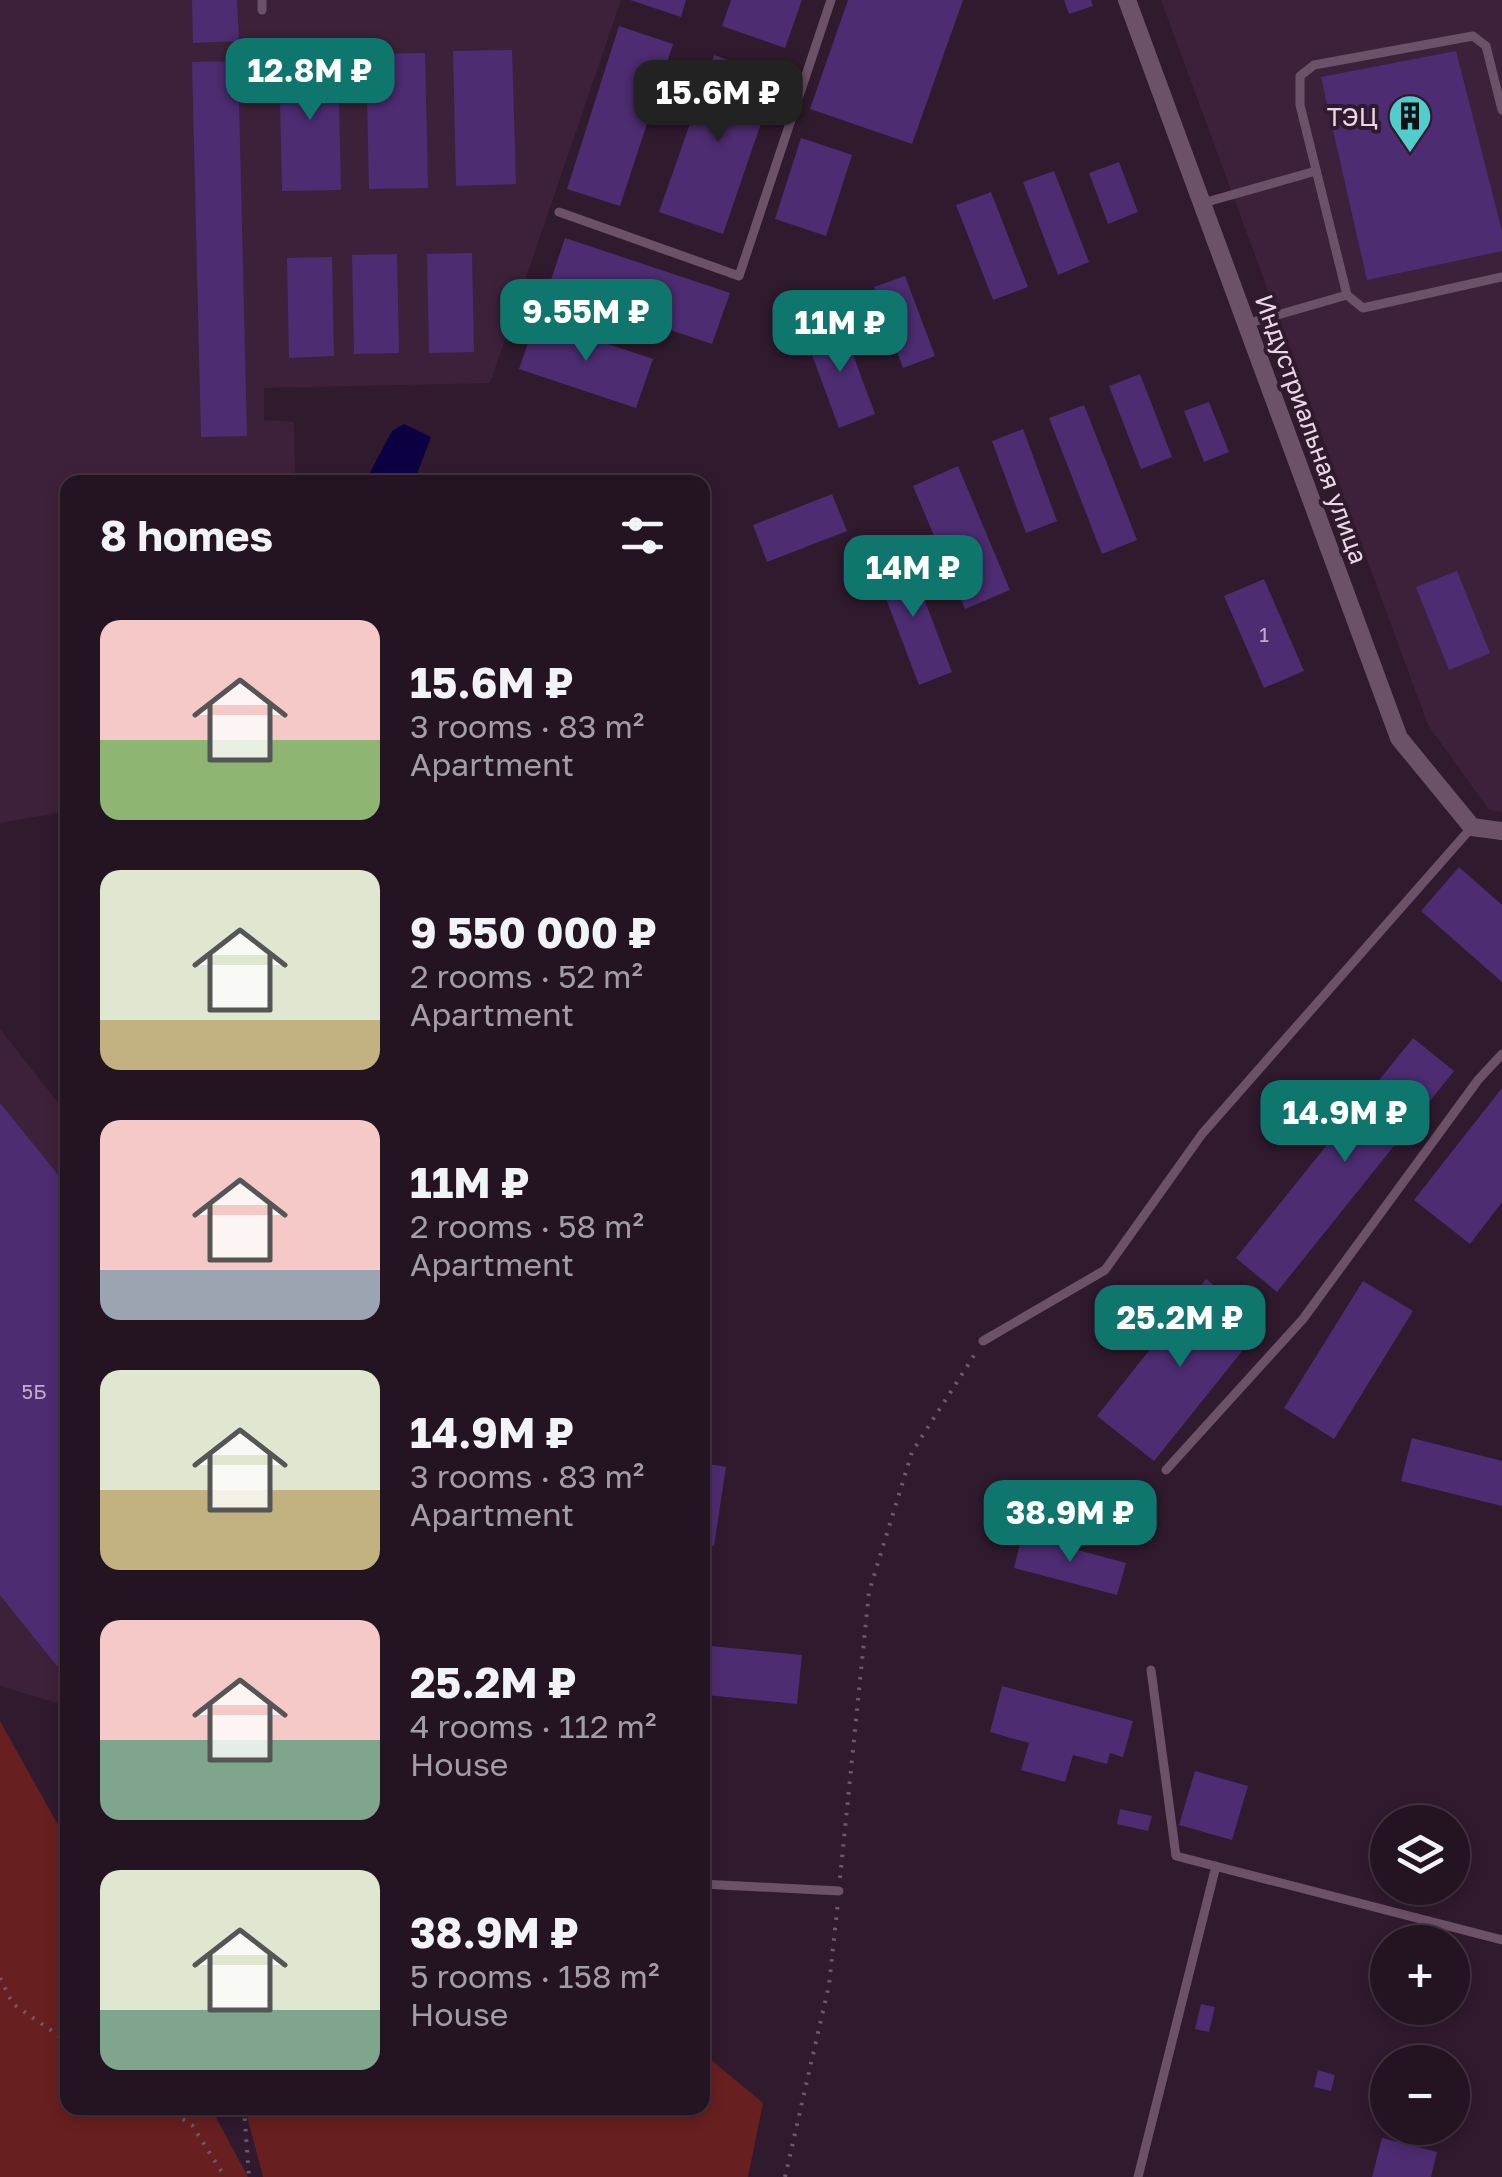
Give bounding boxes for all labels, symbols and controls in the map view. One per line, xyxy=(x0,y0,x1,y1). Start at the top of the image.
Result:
pin: 12.8M ₽ xyxy=(218,38,402,123)
text: 12.8M ₽ xyxy=(248,51,372,89)
pin: 15.6M ₽ xyxy=(626,60,810,145)
text: 15.6M ₽ xyxy=(656,73,780,111)
building icon: ТЭЦ xyxy=(1387,93,1433,154)
place label: ТЭЦ xyxy=(1327,101,1378,132)
pin: 9.55M ₽ xyxy=(494,279,678,364)
pin: 11M ₽ xyxy=(770,290,910,375)
street label: Индустриальная улица xyxy=(1249,290,1375,568)
text: 9.55M ₽ xyxy=(522,292,650,330)
text: 11M ₽ xyxy=(794,303,886,341)
icon: filters xyxy=(615,508,670,563)
text: 8 homes xyxy=(100,510,273,560)
pin: 14M ₽ xyxy=(843,535,983,620)
text: 14M ₽ xyxy=(866,548,960,586)
house number: 1 xyxy=(1259,622,1269,646)
text: 15.6M ₽ xyxy=(410,657,574,707)
icon: home xyxy=(180,660,300,780)
text: 3 rooms · 83 m² xyxy=(410,707,644,745)
text: Apartment xyxy=(410,745,574,783)
text: 9 550 000 ₽ xyxy=(410,907,657,957)
icon: home xyxy=(180,910,300,1030)
text: 2 rooms · 52 m² xyxy=(410,957,643,995)
text: Apartment xyxy=(410,995,574,1033)
pin: 14.9M ₽ xyxy=(1253,1080,1437,1165)
text: 14.9M ₽ xyxy=(1282,1093,1408,1131)
text: 11M ₽ xyxy=(410,1157,530,1207)
icon: home xyxy=(180,1160,300,1280)
text: 2 rooms · 58 m² xyxy=(410,1207,644,1245)
text: Apartment xyxy=(410,1245,574,1283)
pin: 25.2M ₽ xyxy=(1088,1285,1272,1370)
text: 25.2M ₽ xyxy=(1117,1298,1243,1336)
house number: 5Б xyxy=(22,1379,46,1403)
text: 14.9M ₽ xyxy=(410,1407,574,1457)
icon: home xyxy=(180,1410,300,1530)
text: 3 rooms · 83 m² xyxy=(410,1457,644,1495)
pin: 38.9M ₽ xyxy=(978,1480,1162,1565)
text: 38.9M ₽ xyxy=(1006,1493,1134,1531)
text: Apartment xyxy=(410,1495,574,1533)
text: 25.2M ₽ xyxy=(410,1657,577,1707)
icon: home xyxy=(180,1660,300,1780)
text: 4 rooms · 112 m² xyxy=(410,1707,656,1745)
text: House xyxy=(410,1745,508,1783)
map controls xyxy=(1370,1805,1470,2145)
button: layers xyxy=(1370,1805,1470,1905)
text: 38.9M ₽ xyxy=(410,1907,579,1957)
icon: home xyxy=(180,1910,300,2030)
button: + xyxy=(1370,1925,1470,2025)
text: 5 rooms · 158 m² xyxy=(410,1957,659,1995)
text: House xyxy=(410,1995,508,2033)
button: − xyxy=(1370,2045,1470,2145)

